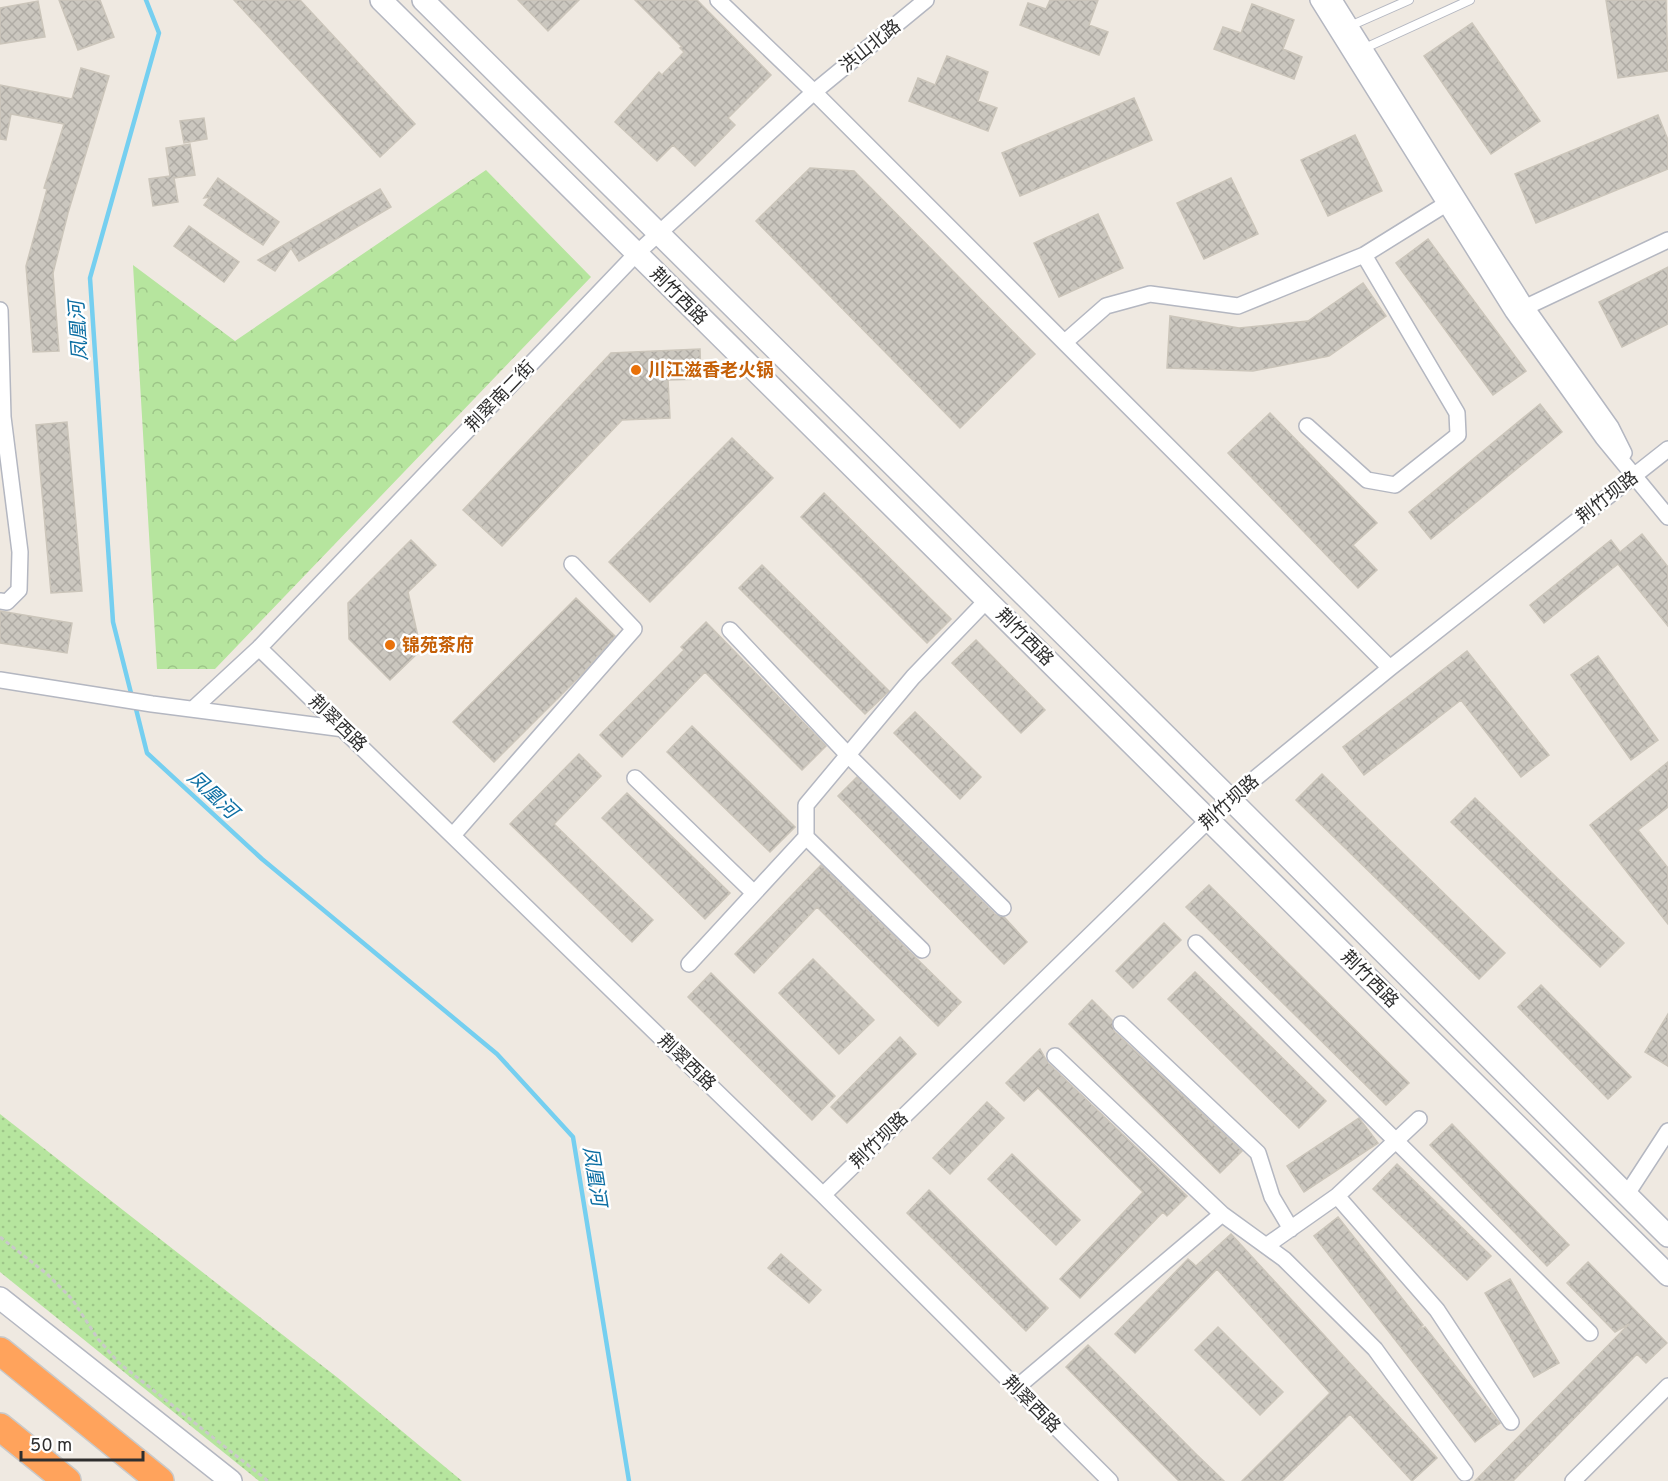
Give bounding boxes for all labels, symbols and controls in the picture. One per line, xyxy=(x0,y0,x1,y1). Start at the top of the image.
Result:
street label: 洪山北路 xyxy=(836,16,906,79)
street label: 荆竹西路 xyxy=(644,263,712,331)
water label: 凤凰河 xyxy=(65,296,95,362)
street label: 荆翠南二街 xyxy=(462,357,541,437)
place label: 川江滋香老火锅 xyxy=(648,360,774,383)
marker: 川江滋香老火锅 xyxy=(629,363,643,377)
street label: 荆竹坝路 xyxy=(1572,467,1643,529)
street label: 荆竹西路 xyxy=(990,604,1058,672)
place label: 锦苑茶府 xyxy=(402,635,474,658)
marker: 锦苑茶府 xyxy=(383,638,397,652)
street label: 荆翠西路 xyxy=(303,691,371,757)
water label: 凤凰河 xyxy=(181,765,245,828)
street label: 荆竹坝路 xyxy=(1196,770,1264,836)
street label: 荆竹西路 xyxy=(1335,946,1403,1014)
street label: 荆翠西路 xyxy=(652,1030,720,1096)
street label: 荆竹坝路 xyxy=(846,1108,914,1174)
water label: 凤凰河 xyxy=(575,1145,611,1212)
street label: 荆翠西路 xyxy=(997,1371,1065,1439)
scale bar xyxy=(21,1424,142,1462)
text: 50 m xyxy=(30,1435,72,1458)

